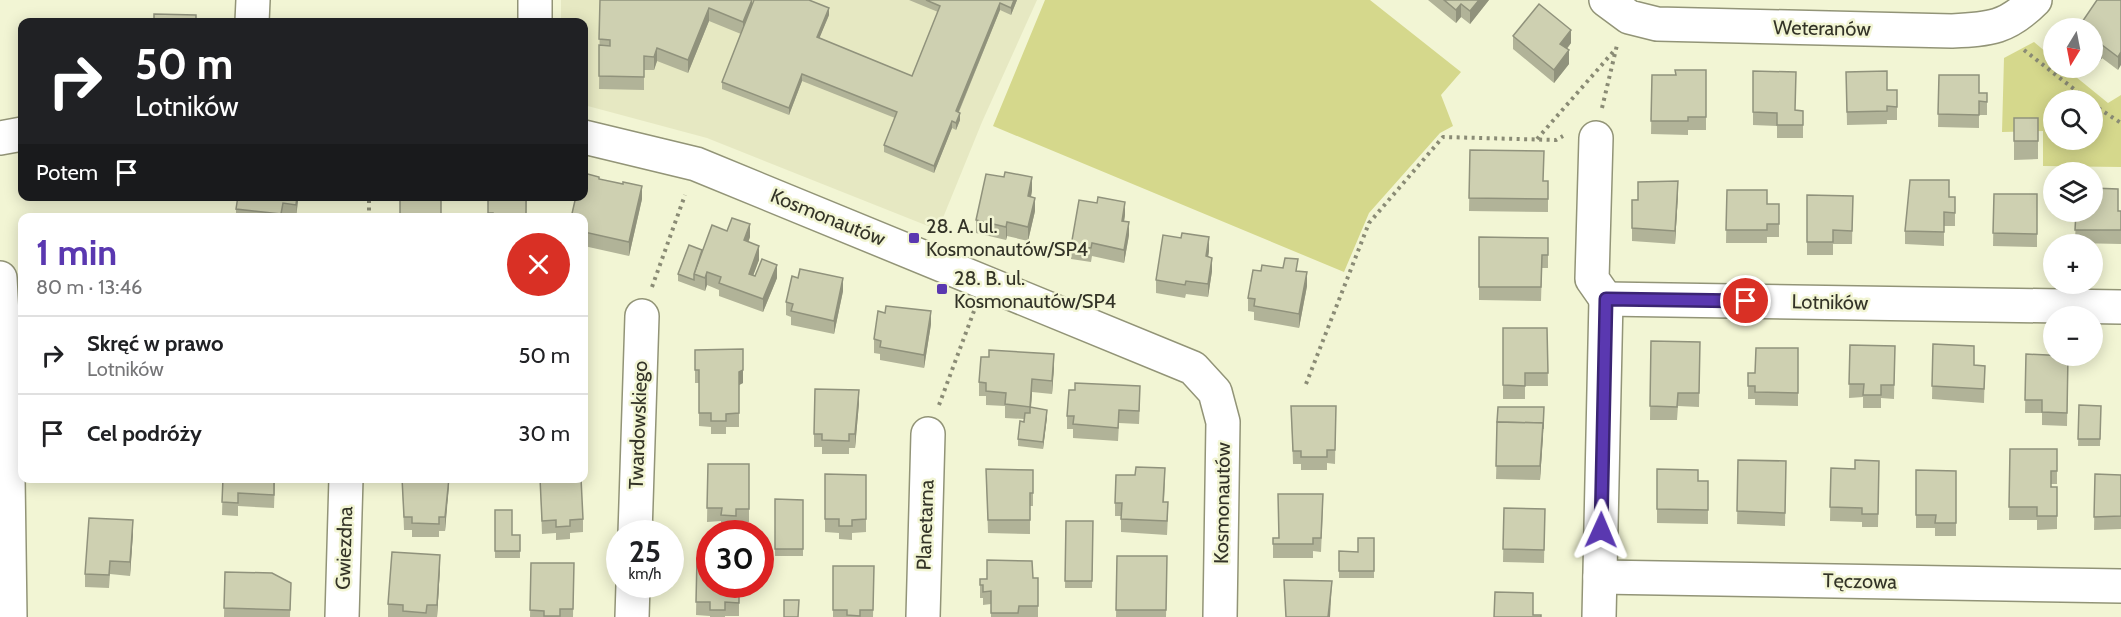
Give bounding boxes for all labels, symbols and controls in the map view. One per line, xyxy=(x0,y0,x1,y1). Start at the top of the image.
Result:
street label: Weteranów xyxy=(1773,15,1872,41)
north arrow xyxy=(2043,18,2103,78)
map controls xyxy=(2043,18,2103,366)
text: 50 m xyxy=(135,38,233,90)
icon: right xyxy=(36,42,114,120)
text: Lotników xyxy=(135,90,239,123)
button: search xyxy=(2043,90,2103,150)
icon: arrive xyxy=(110,156,143,189)
text: Potem xyxy=(36,159,98,186)
button: layers xyxy=(2043,162,2103,222)
street label: Kosmonautów xyxy=(767,183,889,251)
place label: 28. A. ul. Kosmonautów/SP4 xyxy=(926,214,1089,261)
text: 1 min xyxy=(36,230,117,274)
marker: 28. A. ul. Kosmonautów/SP4 xyxy=(907,231,921,245)
button: close xyxy=(507,233,570,296)
button: + xyxy=(2043,234,2103,294)
place label: 28. B. ul. Kosmonautów/SP4 xyxy=(954,266,1117,313)
text: 80 m · 13:46 xyxy=(36,275,142,299)
pin xyxy=(1720,275,1771,326)
marker: 28. B. ul. Kosmonautów/SP4 xyxy=(935,282,949,296)
icon: arrive xyxy=(1729,284,1762,317)
street label: Lotników xyxy=(1791,289,1869,315)
button: − xyxy=(2043,306,2103,366)
text: Skręć w prawo xyxy=(87,330,224,357)
icon: right xyxy=(36,339,69,372)
text: 50 m xyxy=(518,342,570,369)
text: Lotników xyxy=(87,357,164,381)
street label: Twardowskiego xyxy=(624,360,652,490)
icon: arrive xyxy=(36,417,69,450)
text: Cel podróży xyxy=(87,420,202,447)
text: 30 m xyxy=(518,420,570,447)
street label: Kosmonautów xyxy=(1209,441,1235,564)
street label: Planetarna xyxy=(911,479,939,571)
position arrow xyxy=(1569,498,1633,562)
street label: Gwiezdna xyxy=(331,506,357,590)
speed limit sign: 30 xyxy=(696,520,774,598)
text: 25 xyxy=(629,533,661,570)
text: km/h xyxy=(629,565,661,583)
street label: Tęczowa xyxy=(1823,568,1898,594)

